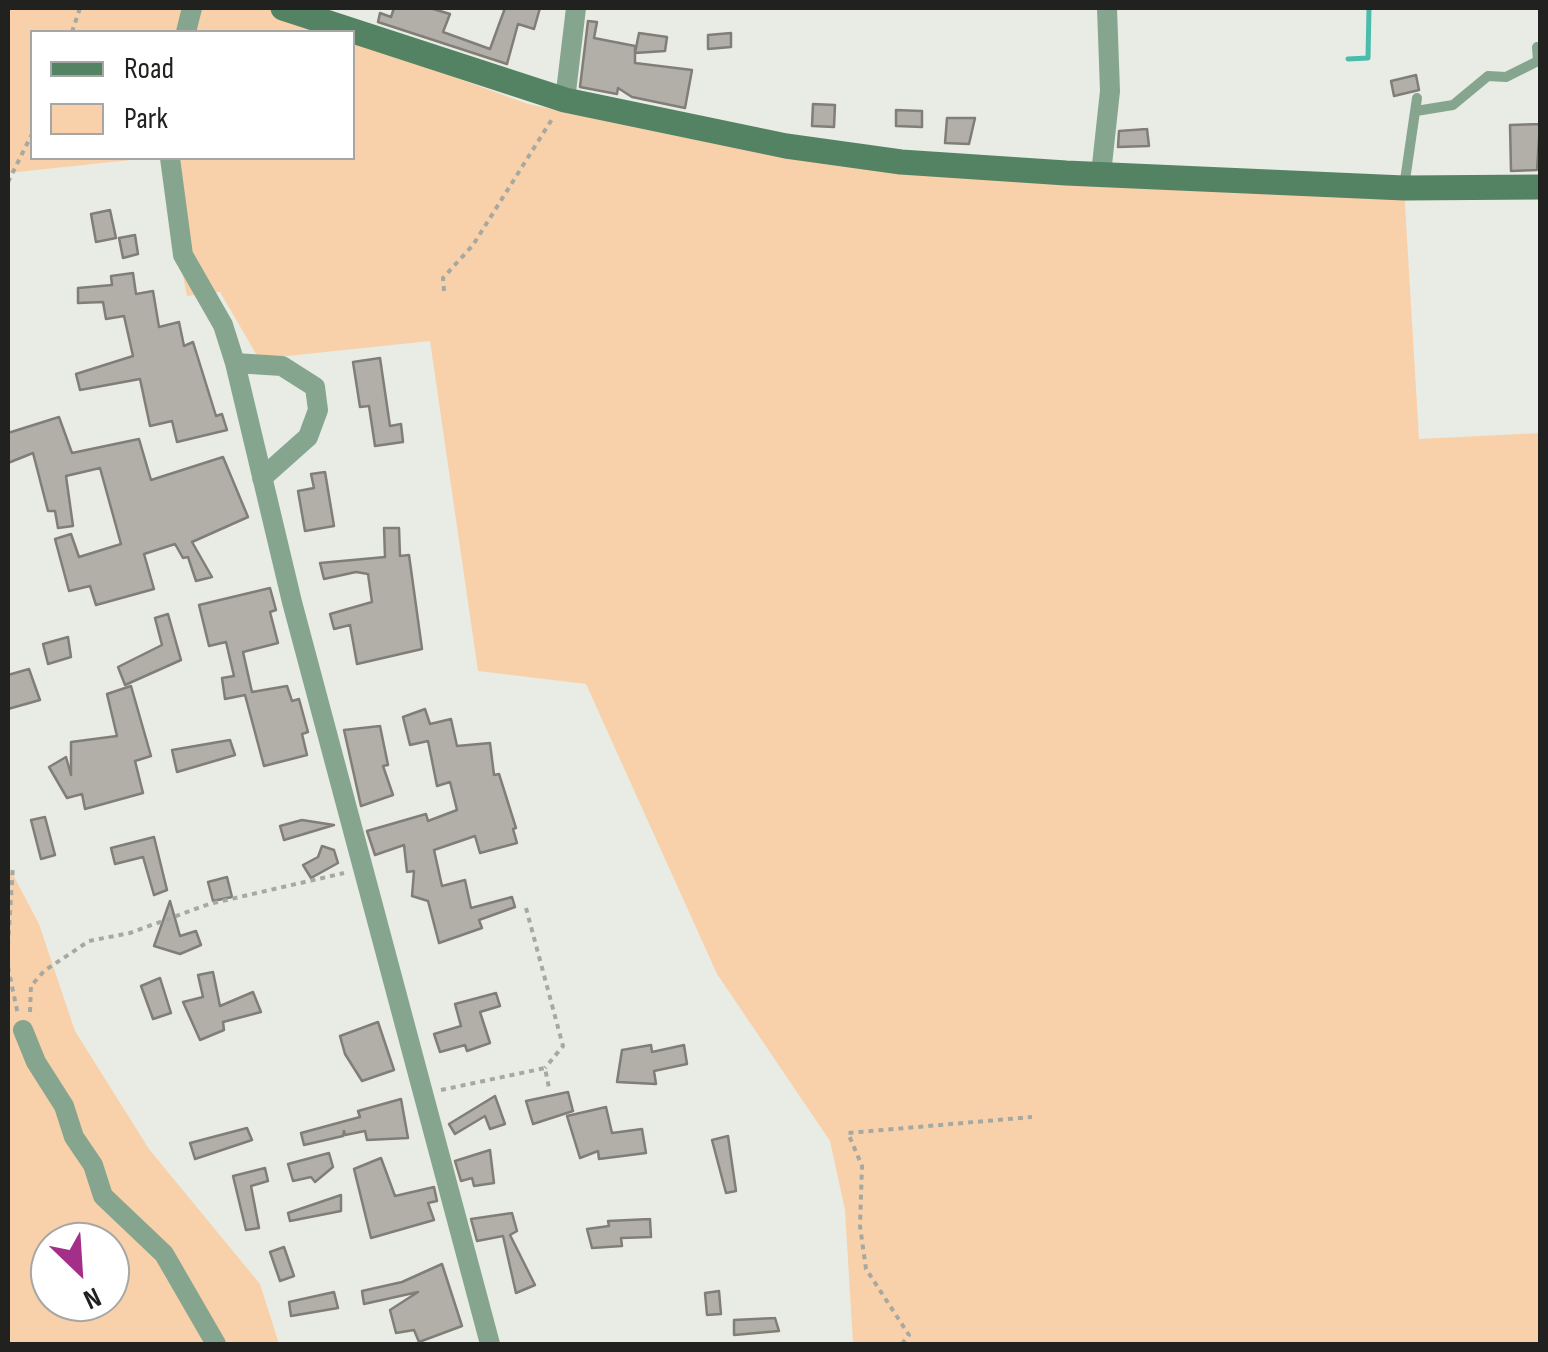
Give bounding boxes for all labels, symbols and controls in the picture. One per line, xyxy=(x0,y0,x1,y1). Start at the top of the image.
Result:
legend xyxy=(30,30,355,160)
text: Road xyxy=(124,51,174,87)
text: Park xyxy=(124,101,168,137)
north arrow xyxy=(30,1222,130,1322)
text: N xyxy=(78,1280,106,1316)

